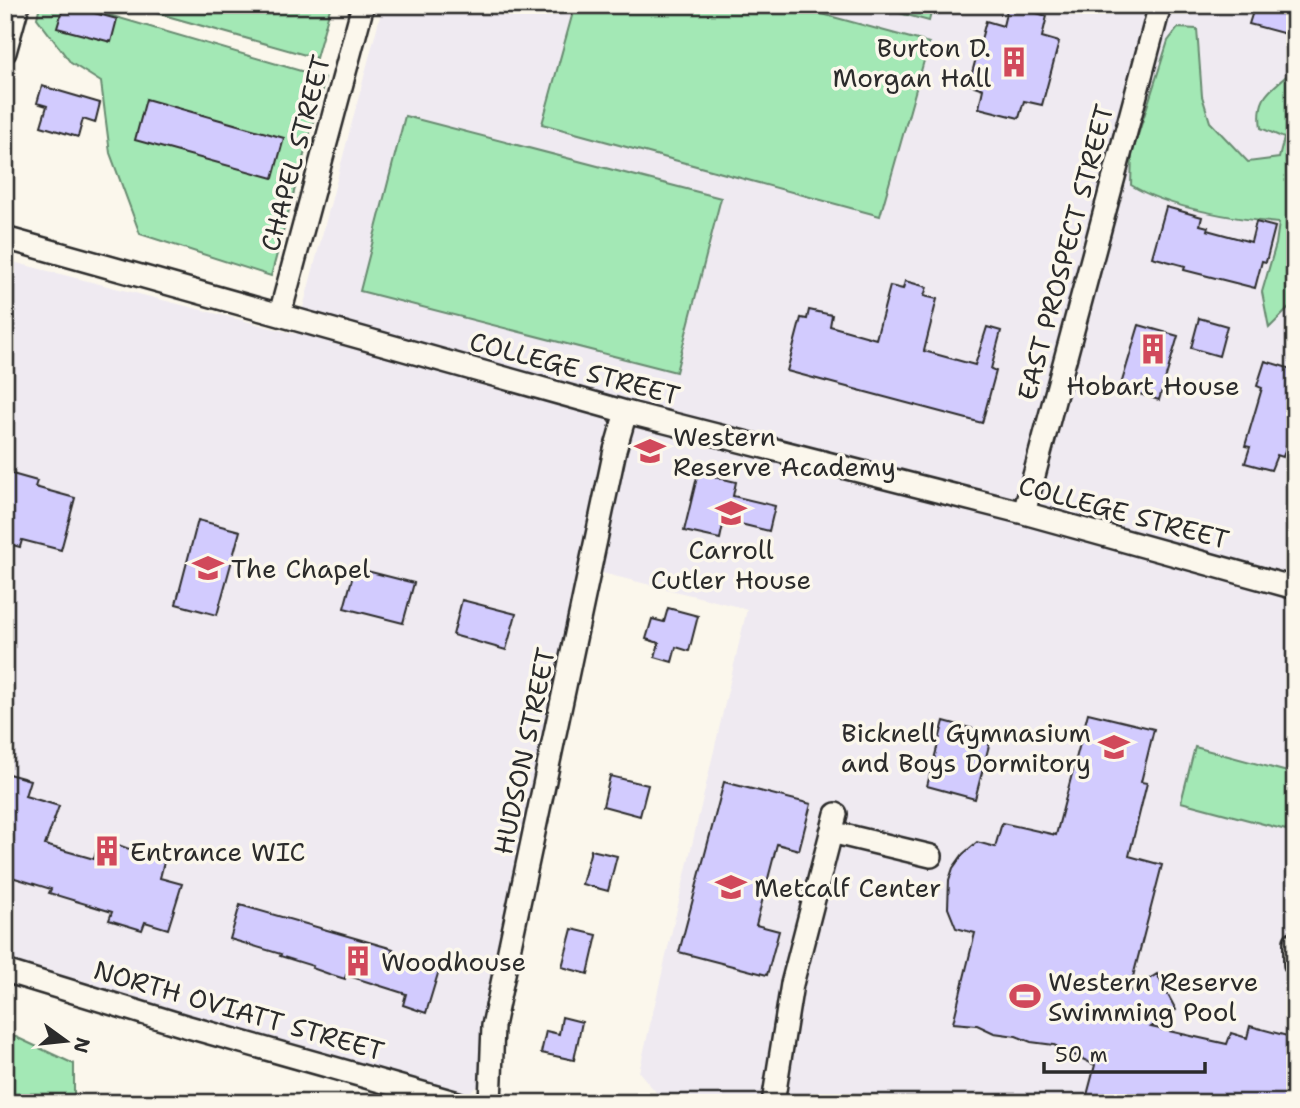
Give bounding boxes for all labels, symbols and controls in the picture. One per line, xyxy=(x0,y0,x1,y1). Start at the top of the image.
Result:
place label: Burton D. Morgan Hall xyxy=(832,30,991,95)
building icon: Burton D. Morgan Hall xyxy=(997,45,1031,79)
street label: CHAPEL STREET xyxy=(252,51,338,255)
street label: EAST PROSPECT STREET xyxy=(1009,100,1121,404)
street label: COLLEGE STREET xyxy=(466,323,684,413)
building icon: Hobart House xyxy=(1136,332,1170,366)
place label: Hobart House xyxy=(1066,368,1240,403)
place label: Western Reserve Academy xyxy=(673,419,896,484)
school or university icon: Western Reserve Academy xyxy=(633,434,667,468)
street label: COLLEGE STREET xyxy=(1015,467,1233,557)
school or university icon: Carroll Cutler House xyxy=(714,496,748,530)
place label: Carroll Cutler House xyxy=(651,532,811,597)
school or university icon: The Chapel xyxy=(191,551,225,585)
place label: The Chapel xyxy=(231,551,370,586)
street label: HUDSON STREET xyxy=(485,644,563,858)
place label: Bicknell Gymnasium and Boys Dormitory xyxy=(841,715,1091,780)
school or university icon: Bicknell Gymnasium and Boys Dormitory xyxy=(1097,730,1131,764)
building icon: Entrance WIC xyxy=(90,834,124,868)
place label: Entrance WIC xyxy=(130,834,306,869)
school or university icon: Metcalf Center xyxy=(714,870,748,904)
place label: Metcalf Center xyxy=(754,870,941,905)
building icon: Woodhouse xyxy=(341,944,375,978)
place label: Woodhouse xyxy=(381,944,526,979)
street label: NORTH OVIATT STREET xyxy=(90,952,388,1068)
place label: Western Reserve Swimming Pool xyxy=(1048,964,1258,1029)
sports icon: Western Reserve Swimming Pool xyxy=(1008,979,1042,1013)
north arrow xyxy=(32,1006,102,1076)
scale bar xyxy=(1044,1031,1206,1075)
text: N xyxy=(68,1035,96,1056)
text: 50 m xyxy=(1055,1041,1108,1069)

